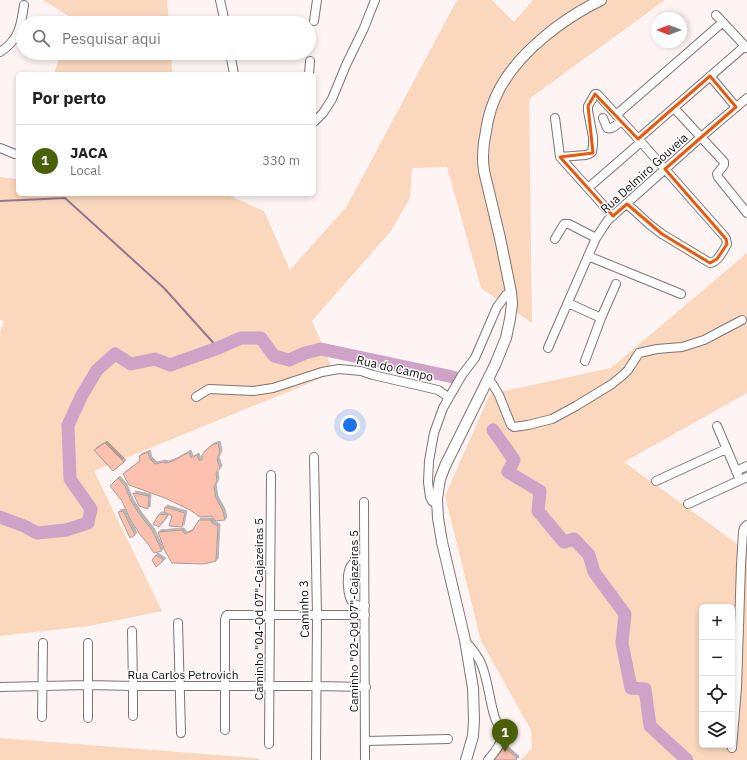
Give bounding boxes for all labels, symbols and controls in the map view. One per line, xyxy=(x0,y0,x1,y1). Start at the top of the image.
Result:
north arrow xyxy=(651,12,687,48)
search box xyxy=(16,16,316,60)
icon: search xyxy=(30,27,52,49)
text: Pesquisar aqui xyxy=(62,29,161,48)
text: Por perto xyxy=(32,87,106,109)
street label: Rua Delmiro Gouveia xyxy=(597,129,691,216)
text: JACA xyxy=(70,143,108,162)
text: 1 xyxy=(41,152,49,169)
text: 330 m xyxy=(262,152,300,169)
text: Local xyxy=(70,162,101,179)
street label: Rua do Campo xyxy=(355,352,435,384)
your location xyxy=(340,415,360,435)
street label: Caminho "04-Qd 07"-Cajazeiras 5 xyxy=(251,518,266,700)
street label: Caminho "02-Qd 07"-Cajazeiras 5 xyxy=(346,530,361,712)
street label: Caminho 3 xyxy=(296,580,312,638)
map controls xyxy=(699,604,735,748)
button: + xyxy=(699,604,735,640)
button: − xyxy=(699,640,735,676)
street label: Rua Carlos Petrovich xyxy=(127,667,239,682)
button: locate xyxy=(699,676,735,712)
button: layers xyxy=(699,712,735,748)
pin: 1 xyxy=(492,719,518,752)

